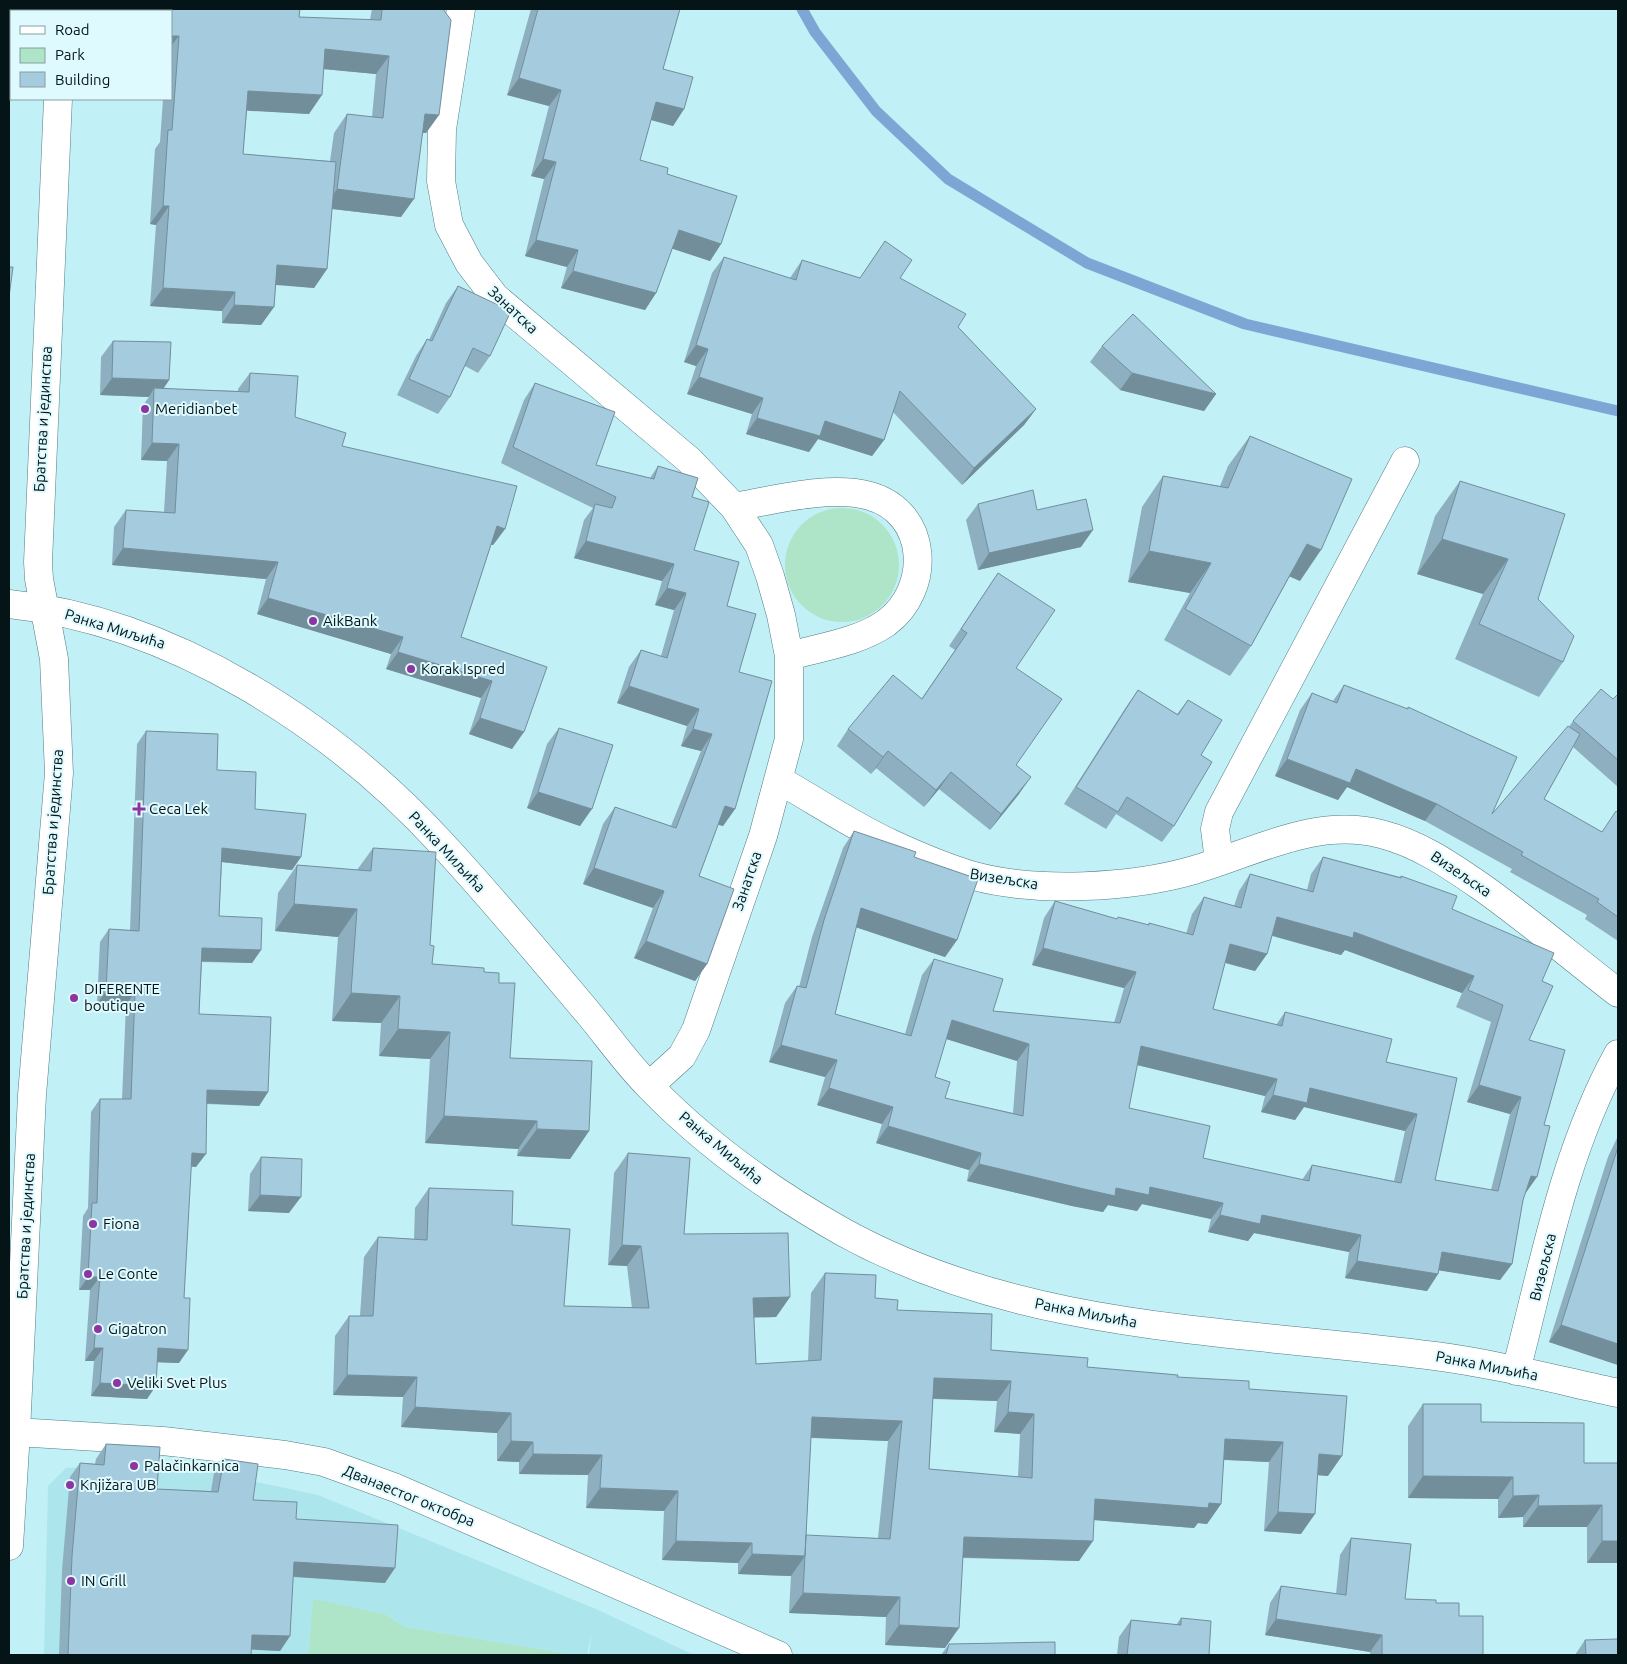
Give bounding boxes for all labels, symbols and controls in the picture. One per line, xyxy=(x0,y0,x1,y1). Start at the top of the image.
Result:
legend xyxy=(10,10,172,100)
text: Road xyxy=(55,21,90,38)
text: Park xyxy=(55,46,85,63)
text: Building xyxy=(55,71,110,88)
street label: Занатска xyxy=(485,282,542,337)
street label: Братства и јединства xyxy=(30,346,55,492)
place label: Meridianbet xyxy=(155,400,237,417)
marker: Meridianbet xyxy=(139,403,151,415)
street label: Ранка Миљића xyxy=(63,605,167,652)
place label: AikBank xyxy=(323,612,378,629)
marker: AikBank xyxy=(307,615,319,627)
place label: Korak Ispred xyxy=(421,660,505,677)
marker: Korak Ispred xyxy=(405,663,417,675)
street label: Братства и јединства xyxy=(39,748,66,895)
place label: Ceca Lek xyxy=(149,800,208,817)
marker: Ceca Lek xyxy=(133,803,145,815)
street label: Ранка Миљића xyxy=(406,808,489,895)
street label: Визељска xyxy=(1428,847,1495,900)
street label: Занатска xyxy=(728,849,765,913)
street label: Визељска xyxy=(969,865,1040,892)
place label: DIFERENTE boutique xyxy=(84,980,160,1014)
marker: DIFERENTE boutique xyxy=(68,992,80,1004)
street label: Ранка Миљића xyxy=(676,1108,767,1188)
street label: Братства и јединства xyxy=(13,1153,38,1299)
place label: Fiona xyxy=(103,1215,140,1232)
marker: Fiona xyxy=(87,1218,99,1230)
street label: Визељска xyxy=(1526,1231,1559,1302)
place label: Le Conte xyxy=(98,1265,158,1282)
marker: Le Conte xyxy=(82,1268,94,1280)
street label: Ранка Миљића xyxy=(1033,1294,1139,1331)
place label: Gigatron xyxy=(108,1320,167,1337)
marker: Gigatron xyxy=(92,1323,104,1335)
street label: Ранка Миљића xyxy=(1434,1347,1540,1384)
place label: Veliki Svet Plus xyxy=(127,1374,227,1391)
marker: Veliki Svet Plus xyxy=(111,1377,123,1389)
place label: Palačinkarnica xyxy=(144,1457,239,1474)
marker: Palačinkarnica xyxy=(128,1460,140,1472)
street label: Дванаестог октобра xyxy=(341,1461,478,1530)
place label: Knjižara UB xyxy=(80,1476,156,1493)
marker: Knjižara UB xyxy=(64,1479,76,1491)
place label: IN Grill xyxy=(81,1572,126,1589)
marker: IN Grill xyxy=(65,1575,77,1587)

